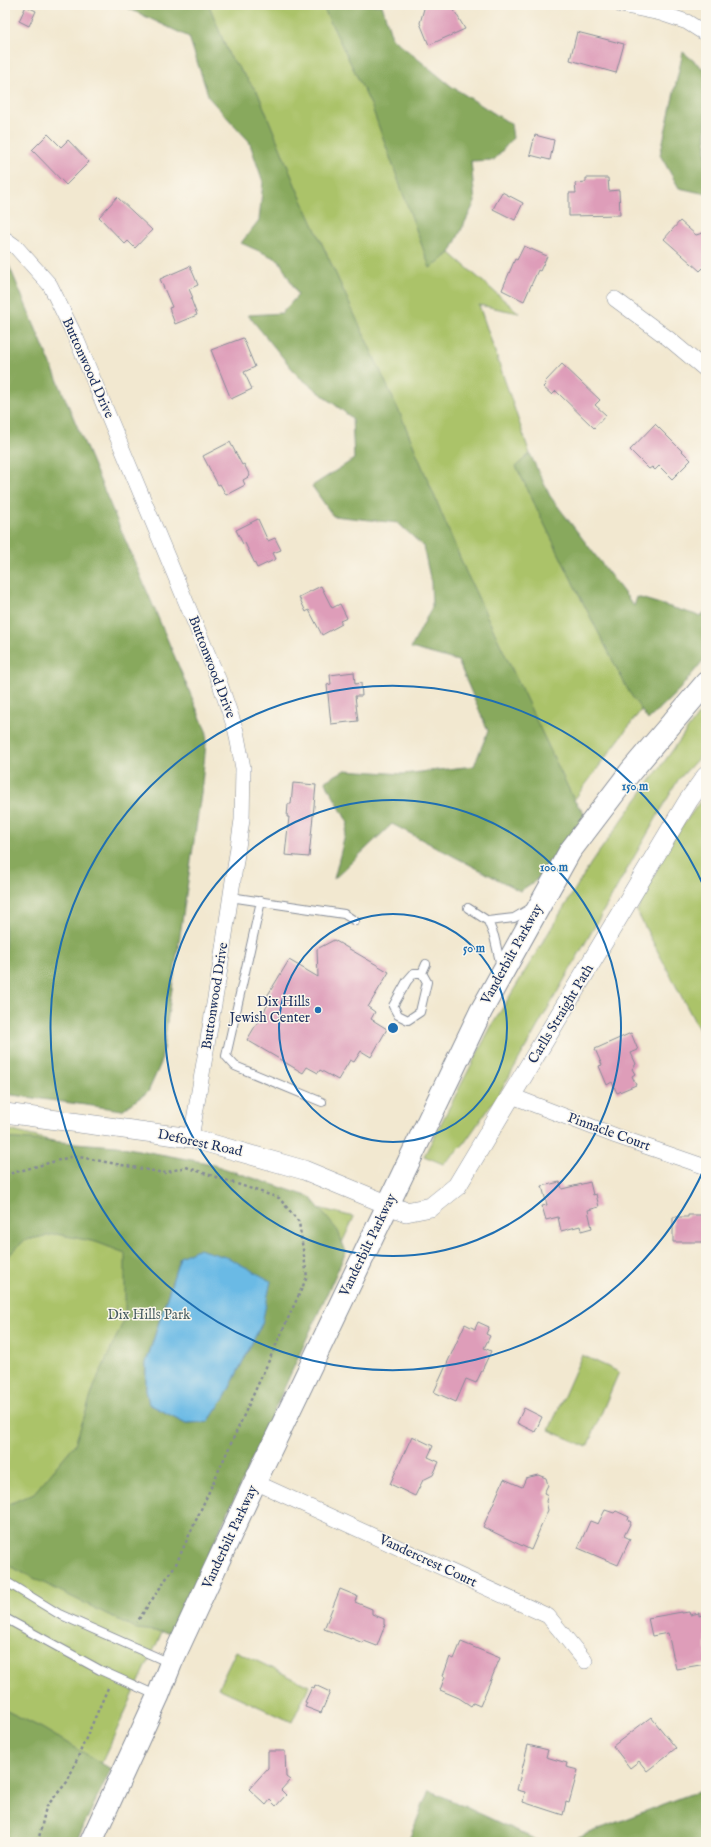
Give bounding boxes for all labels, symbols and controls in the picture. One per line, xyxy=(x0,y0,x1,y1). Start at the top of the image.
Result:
street label: Buttonwood Drive xyxy=(58,315,118,422)
street label: Buttonwood Drive xyxy=(184,613,240,721)
text: 150 m xyxy=(622,779,649,794)
text: 100 m xyxy=(540,860,569,875)
street label: Vanderbilt Parkway xyxy=(476,900,547,1008)
street label: Buttonwood Drive xyxy=(198,941,232,1051)
text: 50 m xyxy=(463,941,486,956)
street label: Carlls Straight Path xyxy=(524,960,598,1067)
place label: Dix Hills Jewish Center xyxy=(228,993,310,1027)
marker: Dix Hills Jewish Center xyxy=(313,1005,323,1015)
centre of rings xyxy=(386,1021,400,1035)
street label: Pinnacle Court xyxy=(565,1109,653,1155)
street label: Deforest Road xyxy=(156,1125,245,1161)
street label: Vanderbilt Parkway xyxy=(335,1191,401,1300)
park label: Dix Hills Park xyxy=(108,1306,191,1324)
street label: Vanderbilt Parkway xyxy=(198,1482,262,1593)
street label: Vandercrest Court xyxy=(375,1530,480,1592)

